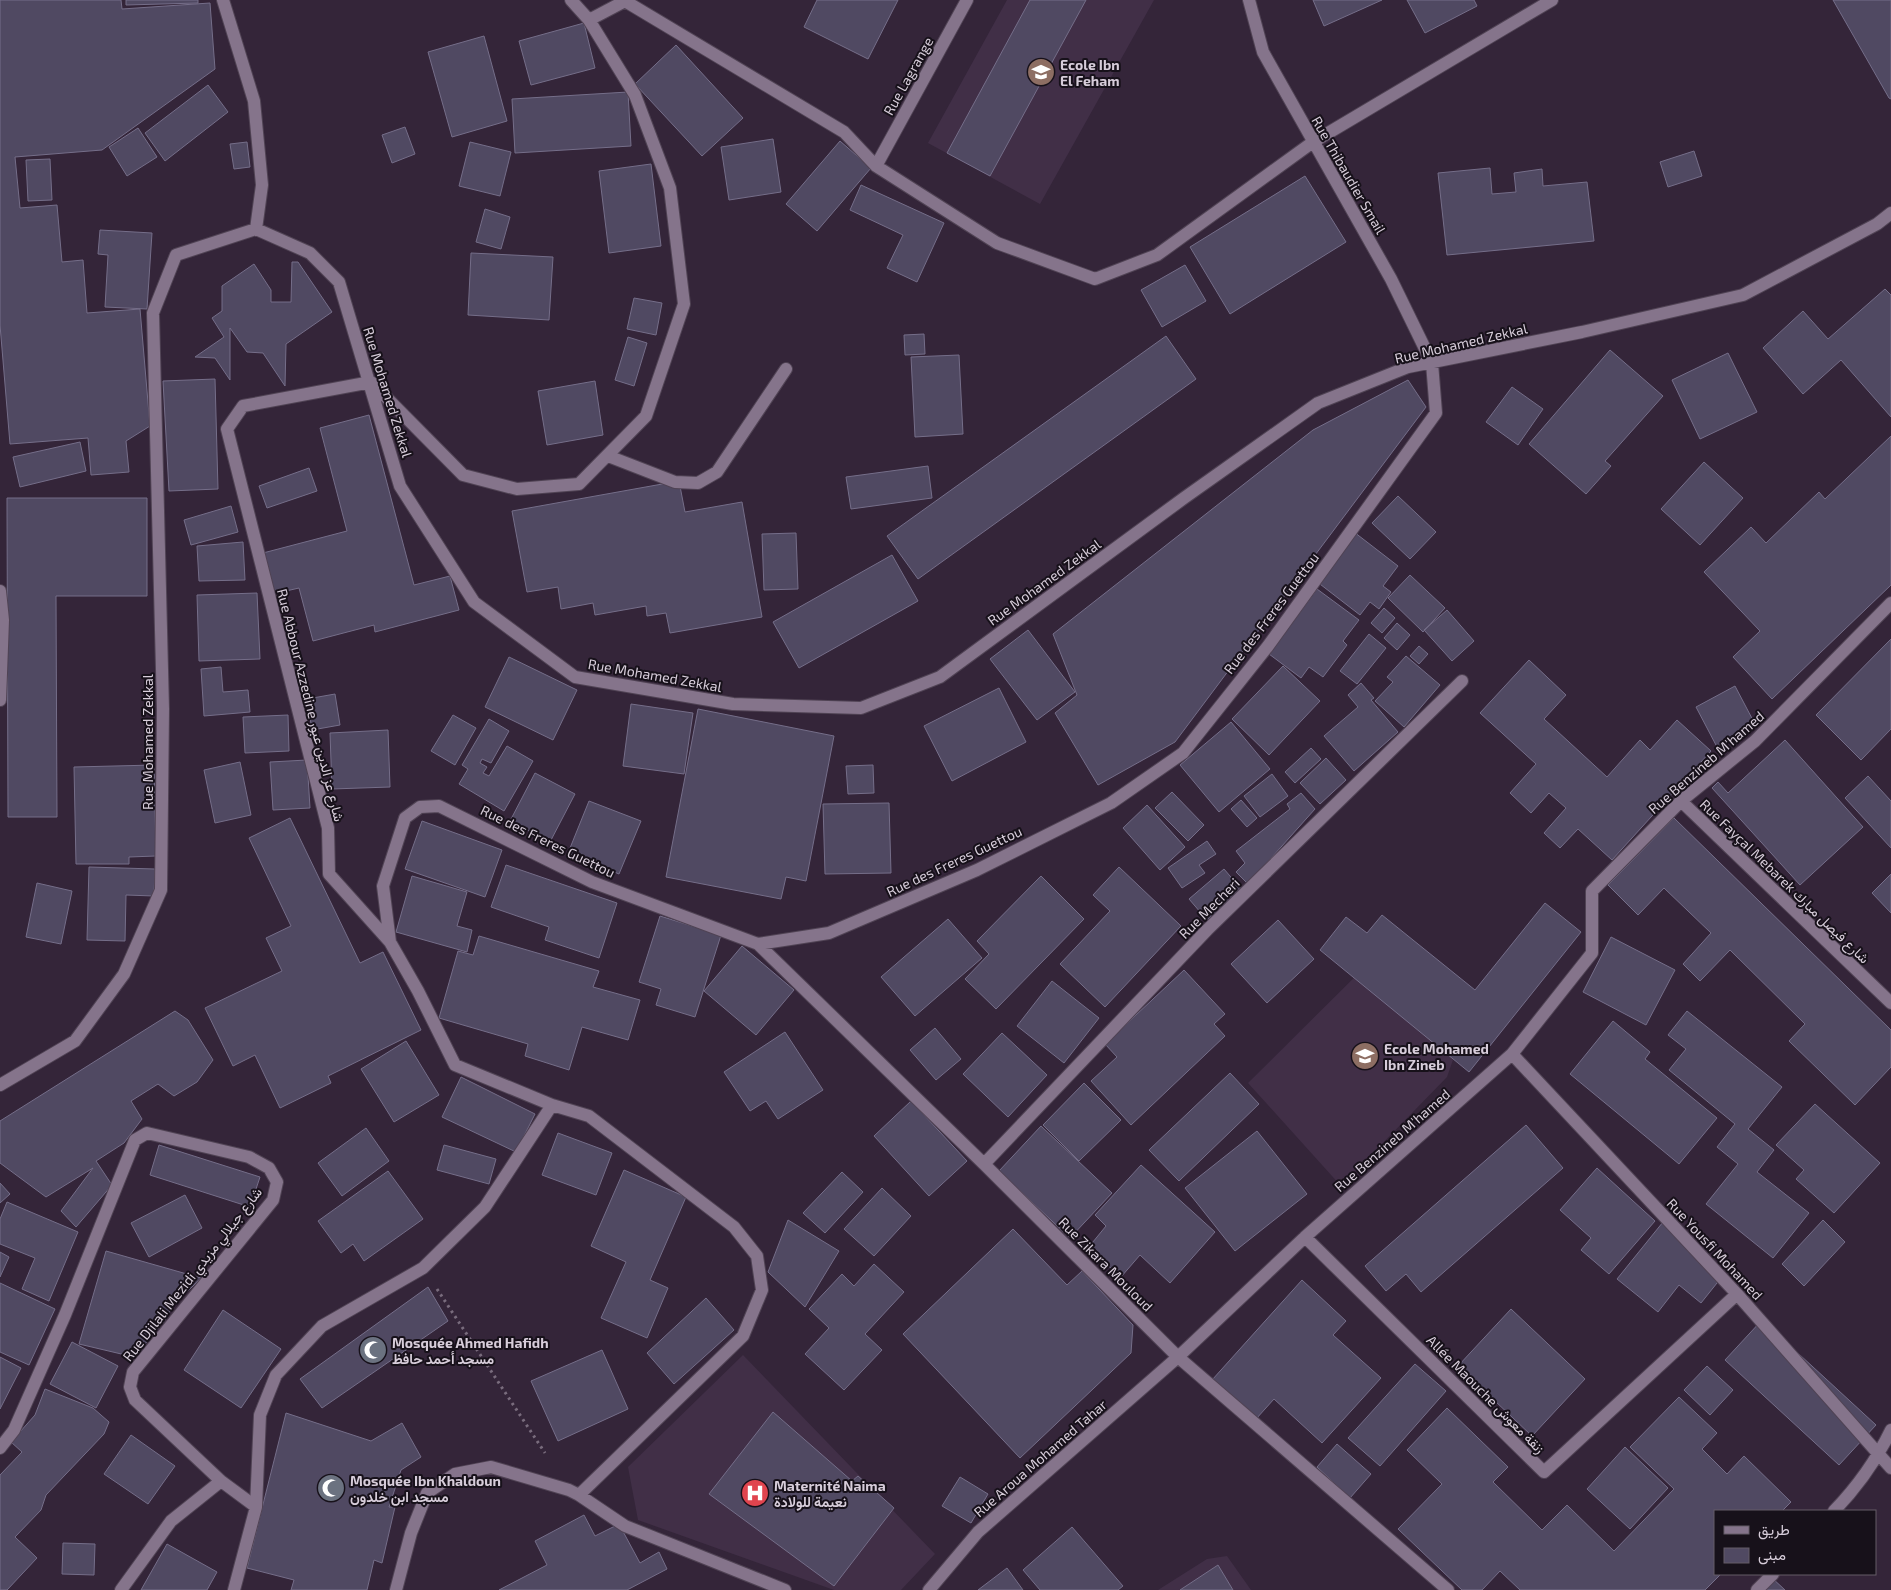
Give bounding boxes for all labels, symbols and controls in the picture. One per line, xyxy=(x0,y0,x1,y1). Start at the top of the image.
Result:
street label: Rue Lagrange xyxy=(880,34,936,118)
place label: Ecole Ibn El Feham xyxy=(1060,56,1120,89)
school or university icon: Ecole Ibn El Feham xyxy=(1026,57,1056,87)
street label: Rue Thibaudier Smail xyxy=(1308,113,1390,238)
street label: Rue Mohamed Zekkal xyxy=(1393,319,1530,367)
street label: Rue Mohamed Zekkal xyxy=(360,325,416,460)
street label: Rue Mohamed Zekkal xyxy=(984,535,1105,629)
street label: Rue des Freres Guettou xyxy=(1220,549,1322,677)
street label: Rue Abbour Azzedine شارع عز الدين عبور xyxy=(271,587,348,824)
street label: Rue Mohamed Zekkal xyxy=(587,655,724,695)
street label: Rue Mohamed Zekkal xyxy=(139,673,156,810)
street label: Rue Benzineb M'hamed xyxy=(1645,707,1767,817)
street label: Rue Fayçal Mebarek شارع فيصل مبارك xyxy=(1695,795,1873,969)
street label: Rue des Freres Guettou xyxy=(478,801,618,881)
street label: Rue des Freres Guettou xyxy=(884,822,1024,900)
street label: Rue Mecheri xyxy=(1175,874,1243,942)
place label: Ecole Mohamed Ibn Zineb xyxy=(1384,1040,1489,1073)
school or university icon: Ecole Mohamed Ibn Zineb xyxy=(1350,1041,1380,1071)
street label: Rue Benzineb M'hamed xyxy=(1331,1085,1453,1195)
street label: Rue Djilali Mezidi شارع جيلالي مزيدي xyxy=(119,1184,268,1367)
street label: Rue Yousfi Mohamed xyxy=(1664,1195,1766,1303)
street label: Rue Zikara Mouloud xyxy=(1055,1213,1157,1315)
street label: Allée Maouche زنقة معوش xyxy=(1423,1331,1549,1457)
place label: Mosquée Ahmed Hafidh مسجد أحمد حافظ xyxy=(392,1334,549,1368)
mosque icon: Mosquée Ahmed Hafidh مسجد أحمد حافظ xyxy=(358,1335,388,1365)
street label: Rue Aroua Mohamed Tahar xyxy=(970,1395,1110,1520)
place label: Mosquée Ibn Khaldoun مسجد ابن خلدون xyxy=(350,1472,501,1506)
mosque icon: Mosquée Ibn Khaldoun مسجد ابن خلدون xyxy=(316,1473,346,1503)
place label: Maternité Naima نعيمة للولادة xyxy=(774,1477,886,1511)
hospital icon: Maternité Naima نعيمة للولادة xyxy=(740,1478,770,1508)
legend xyxy=(1714,1510,1876,1575)
text: طريق xyxy=(1758,1520,1790,1540)
text: مبنى xyxy=(1758,1545,1786,1565)

